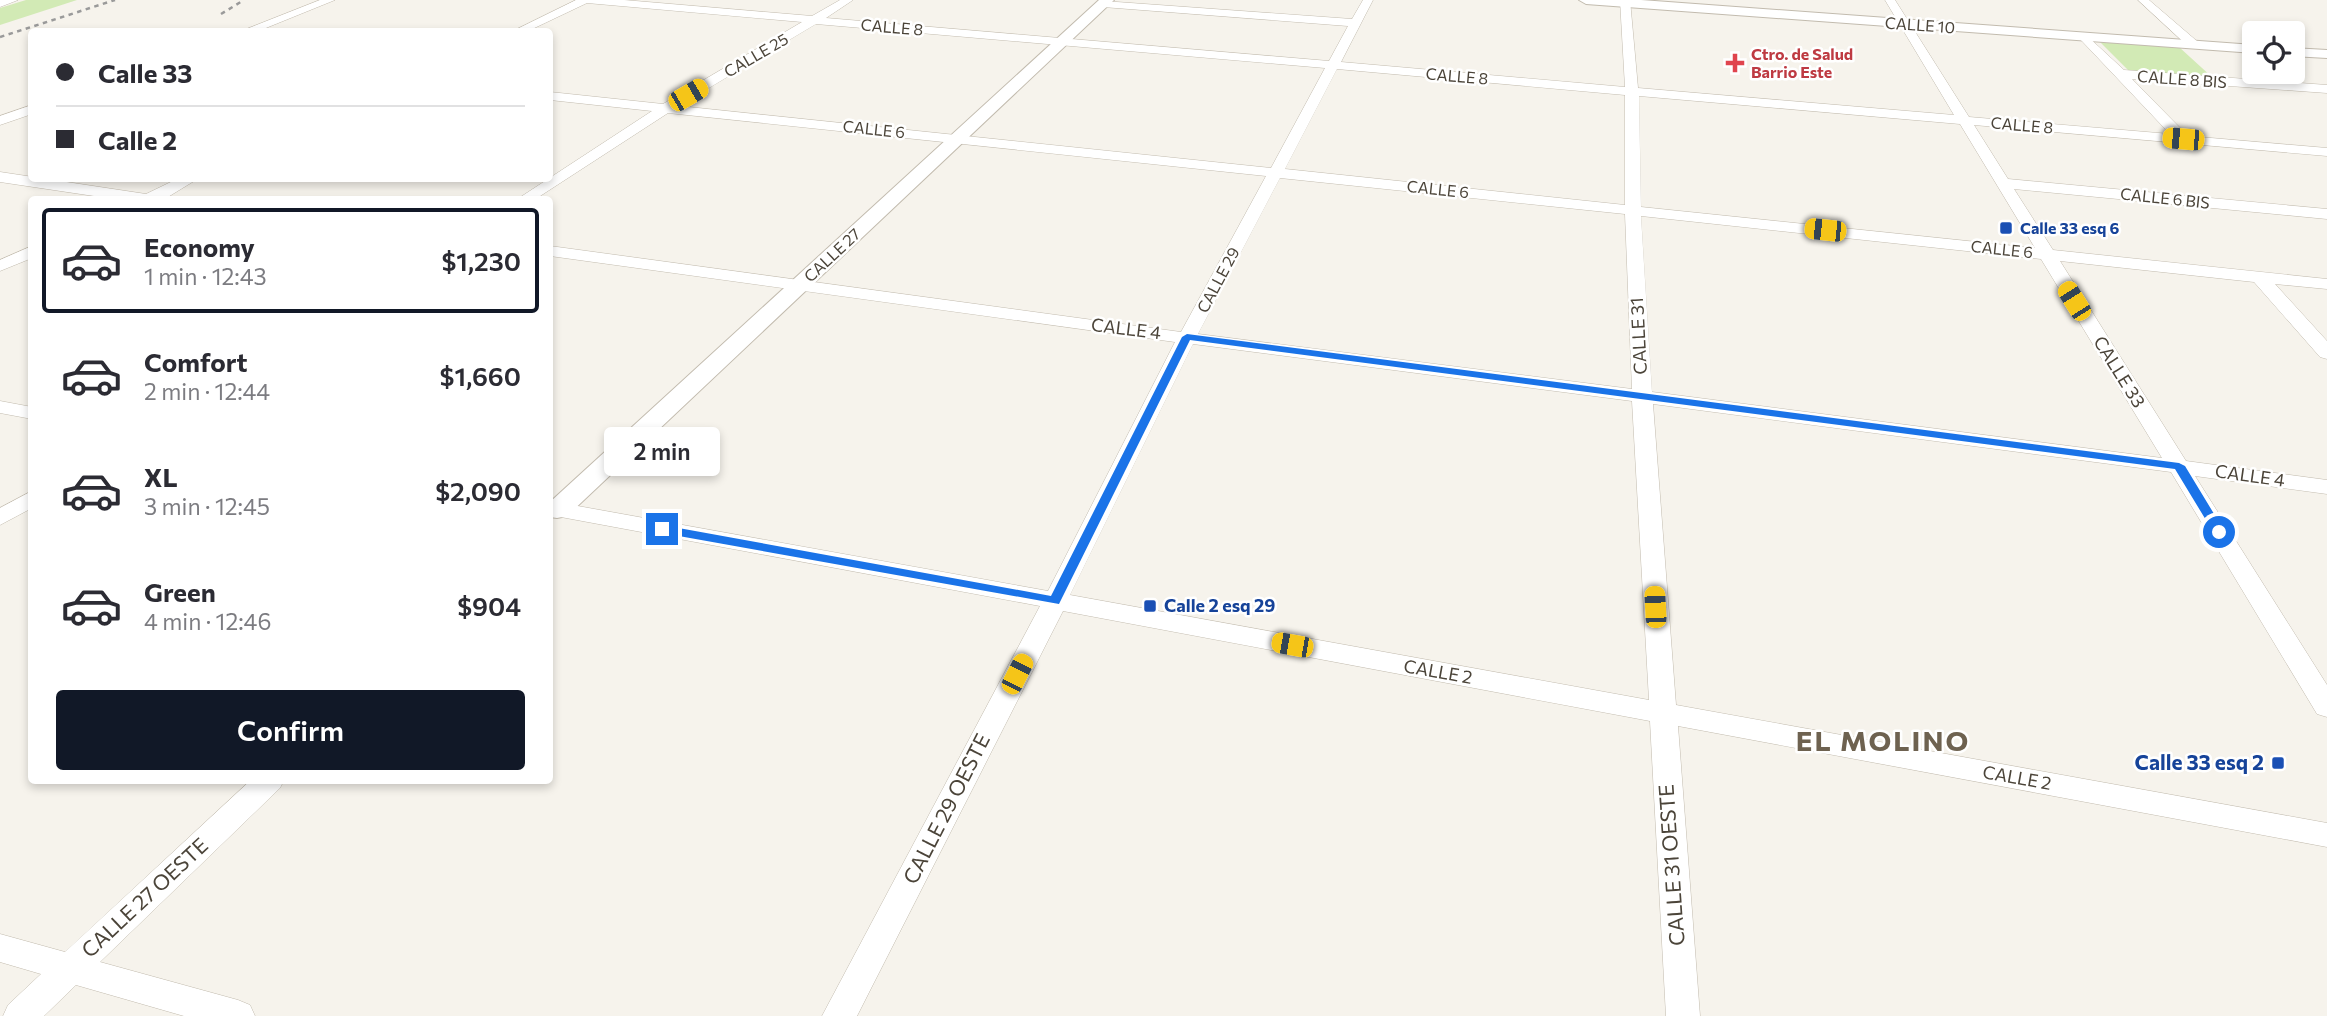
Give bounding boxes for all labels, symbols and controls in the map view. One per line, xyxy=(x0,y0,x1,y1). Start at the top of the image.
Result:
street label: CALLE 10 xyxy=(1884,13,1956,36)
street label: CALLE 8 xyxy=(860,14,924,39)
map controls xyxy=(2242,21,2305,84)
button: locate xyxy=(2242,21,2305,84)
street label: CALLE 25 xyxy=(720,29,791,81)
place label: Ctro. de Salud Barrio Este xyxy=(1751,44,1853,81)
marker: Ctro. de Salud Barrio Este xyxy=(1725,53,1745,73)
text: Calle 33 xyxy=(98,57,192,88)
street label: CALLE 8 xyxy=(1425,63,1489,88)
street label: CALLE 8 BIS xyxy=(2137,66,2228,91)
car xyxy=(665,75,712,115)
street label: CALLE 8 xyxy=(1990,112,2054,137)
street label: CALLE 6 xyxy=(842,116,906,141)
text: Calle 2 xyxy=(98,124,177,155)
car xyxy=(2162,127,2205,151)
street label: CALLE 6 xyxy=(1406,176,1470,201)
street label: CALLE 6 BIS xyxy=(2119,183,2211,212)
car xyxy=(1804,217,1847,243)
place label: Calle 33 esq 6 xyxy=(2020,218,2120,237)
marker: Calle 33 esq 6 xyxy=(1998,220,2014,236)
street label: CALLE 27 xyxy=(800,224,864,286)
icon: car xyxy=(60,229,123,292)
text: Economy xyxy=(144,231,255,262)
street label: CALLE 6 xyxy=(1970,236,2034,261)
street label: CALLE 29 xyxy=(1192,244,1243,316)
text: $1,230 xyxy=(441,245,521,276)
text: 1 min · 12:43 xyxy=(144,262,267,290)
car xyxy=(2054,278,2095,324)
street label: CALLE 31 xyxy=(1625,297,1651,375)
street label: CALLE 4 xyxy=(1090,313,1163,343)
street label: CALLE 33 xyxy=(2089,332,2150,411)
icon: car xyxy=(60,344,123,407)
text: Comfort xyxy=(144,346,247,377)
text: $1,660 xyxy=(440,360,521,391)
text: 2 min · 12:44 xyxy=(144,377,270,405)
callout: 2 min xyxy=(604,428,720,476)
text: 2 min xyxy=(634,437,690,465)
icon: car xyxy=(60,459,123,522)
street label: CALLE 4 xyxy=(2214,459,2287,491)
text: XL xyxy=(144,461,178,492)
text: $2,090 xyxy=(435,475,521,506)
text: 3 min · 12:45 xyxy=(144,492,270,520)
route end xyxy=(646,513,678,545)
route start xyxy=(2203,516,2235,548)
icon: car xyxy=(60,574,123,637)
text: Green xyxy=(144,576,216,607)
car xyxy=(1644,585,1667,629)
text: $904 xyxy=(457,590,521,621)
place label: Calle 2 esq 29 xyxy=(1164,594,1275,616)
marker: Calle 2 esq 29 xyxy=(1142,598,1158,614)
text: 4 min · 12:46 xyxy=(144,607,271,635)
car xyxy=(1270,631,1315,659)
car xyxy=(999,651,1036,697)
street label: CALLE 2 xyxy=(1402,654,1474,688)
button: Confirm xyxy=(56,690,525,770)
district label: EL MOLINO xyxy=(1796,723,1970,757)
street label: CALLE 29 OESTE xyxy=(897,729,994,888)
place label: Calle 33 esq 2 xyxy=(2135,749,2264,774)
marker: Calle 33 esq 2 xyxy=(2270,755,2286,771)
street label: CALLE 2 xyxy=(1981,760,2053,794)
street label: CALLE 31 OESTE xyxy=(1652,783,1689,947)
street label: CALLE 27 OESTE xyxy=(76,832,212,962)

